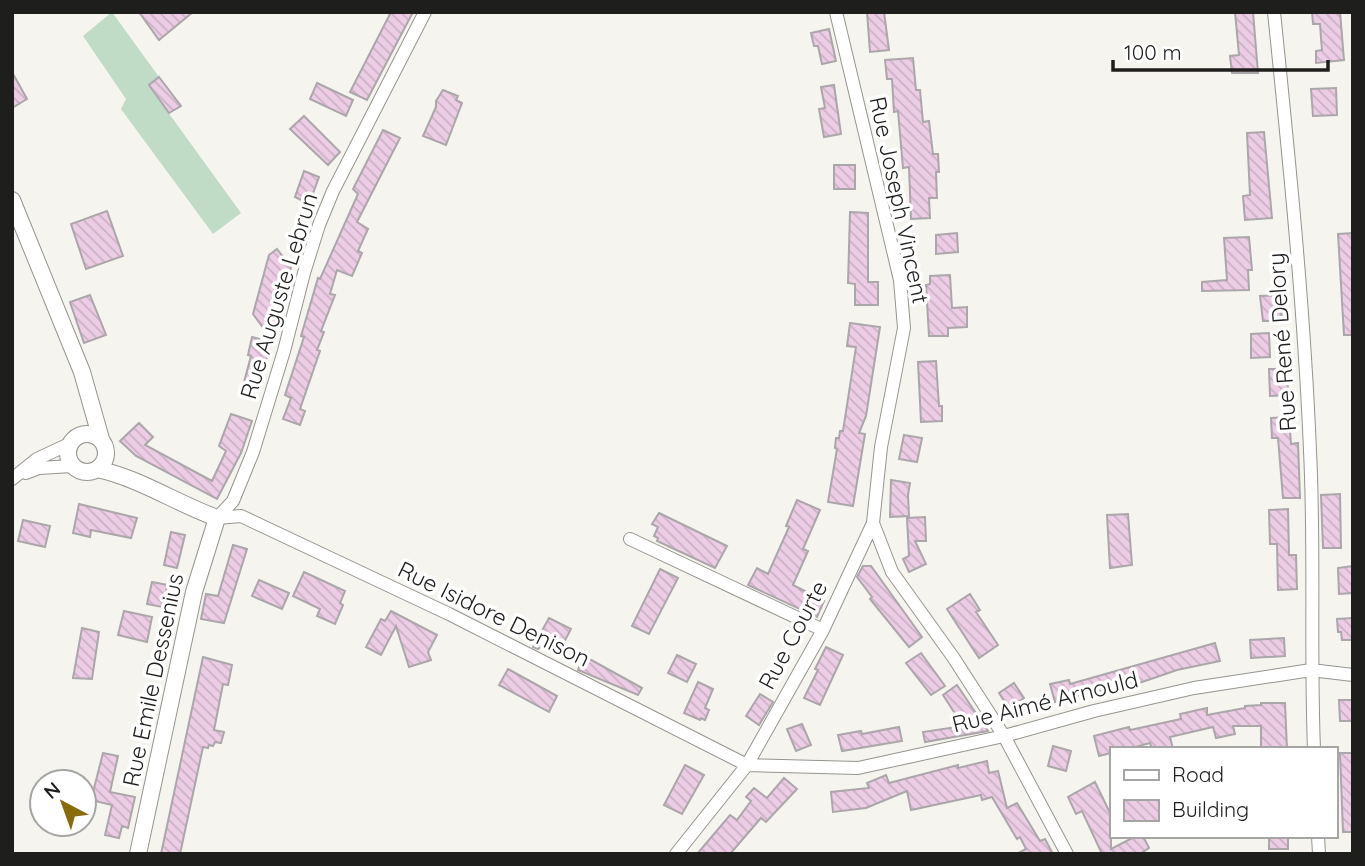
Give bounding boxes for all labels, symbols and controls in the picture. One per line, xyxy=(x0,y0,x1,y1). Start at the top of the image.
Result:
scale bar xyxy=(1113,28,1328,72)
text: 100 m xyxy=(1124,39,1182,65)
street label: Rue Joseph Vincent xyxy=(863,94,936,306)
street label: Rue Auguste Lebrun xyxy=(233,189,324,403)
street label: Rue René Delory xyxy=(1261,252,1302,432)
street label: Rue Isidore Denison xyxy=(393,554,595,673)
street label: Rue Emile Dessenius xyxy=(116,571,189,789)
street label: Rue Courte xyxy=(752,575,833,694)
street label: Rue Aimé Arnould xyxy=(949,664,1141,739)
legend xyxy=(1110,747,1337,838)
text: Road xyxy=(1172,761,1224,787)
north arrow xyxy=(28,768,98,838)
text: N xyxy=(39,777,65,804)
text: Building xyxy=(1172,796,1249,822)

